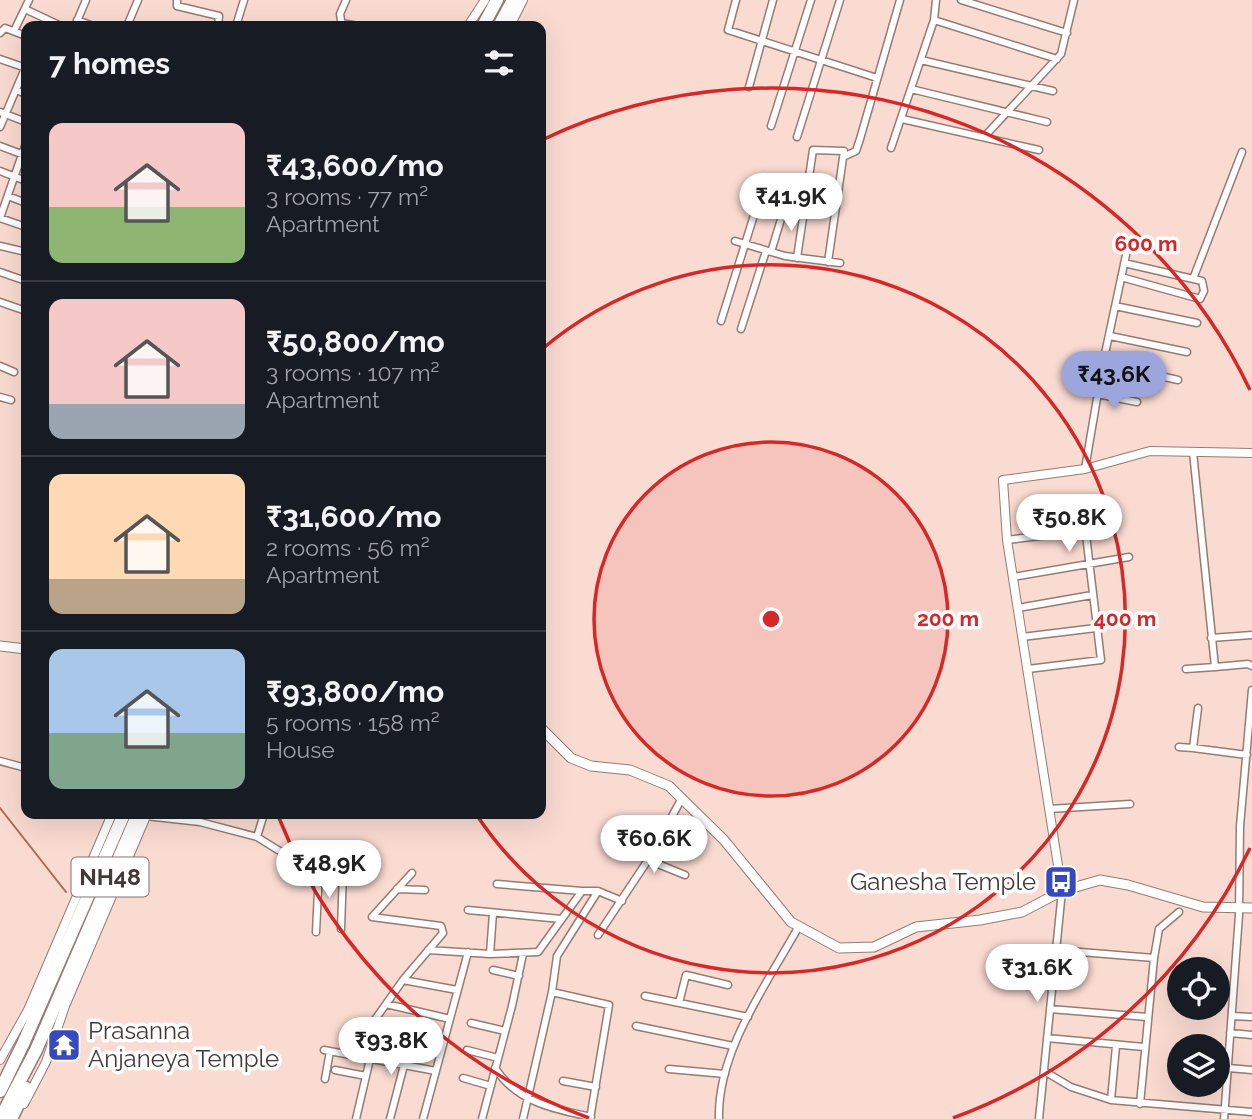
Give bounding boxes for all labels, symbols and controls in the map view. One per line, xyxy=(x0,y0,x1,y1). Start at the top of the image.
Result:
icon: filters xyxy=(480,44,518,82)
text: 7 homes xyxy=(49,46,170,81)
text: ₹43,600/mo xyxy=(266,148,444,183)
icon: home xyxy=(105,151,189,235)
pin: ₹41.9K xyxy=(734,174,848,233)
text: ₹41.9K xyxy=(756,182,826,209)
text: 3 rooms · 77 m² xyxy=(266,183,428,210)
text: Apartment xyxy=(266,210,380,237)
text: 600 m xyxy=(1114,231,1178,256)
text: ₹50,800/mo xyxy=(266,324,445,359)
icon: home xyxy=(105,327,189,411)
pin: ₹43.6K xyxy=(1057,352,1171,411)
text: 3 rooms · 107 m² xyxy=(266,359,440,386)
text: ₹43.6K xyxy=(1078,360,1150,387)
text: Apartment xyxy=(266,386,380,413)
pin: ₹50.8K xyxy=(1012,494,1126,554)
text: ₹31,600/mo xyxy=(266,499,441,534)
icon: home xyxy=(105,502,189,586)
text: ₹50.8K xyxy=(1032,503,1106,530)
text: 2 rooms · 56 m² xyxy=(266,534,430,561)
text: Apartment xyxy=(266,561,380,588)
text: 200 m xyxy=(917,606,979,631)
text: 400 m xyxy=(1094,606,1156,631)
centre of rings xyxy=(759,607,783,631)
text: ₹93,800/mo xyxy=(266,674,444,709)
icon: home xyxy=(105,677,189,761)
text: 5 rooms · 158 m² xyxy=(266,709,440,736)
text: House xyxy=(266,736,335,763)
pin: ₹60.6K xyxy=(597,816,711,875)
text: ₹60.6K xyxy=(617,824,691,851)
pin: ₹48.9K xyxy=(272,841,386,900)
text: ₹48.9K xyxy=(292,849,366,876)
road number: NH48 xyxy=(72,858,148,897)
bus stop icon: Ganesha Temple xyxy=(1042,863,1080,901)
place label: Ganesha Temple xyxy=(850,867,1036,896)
pin: ₹31.6K xyxy=(980,944,1094,1004)
text: ₹31.6K xyxy=(1001,953,1073,980)
map controls xyxy=(1167,957,1230,1097)
button: locate xyxy=(1167,957,1230,1020)
place label: Prasanna Anjaneya Temple xyxy=(88,1016,279,1073)
pin: ₹93.8K xyxy=(334,1018,448,1077)
temple icon: Prasanna Anjaneya Temple xyxy=(45,1026,83,1064)
text: ₹93.8K xyxy=(354,1026,428,1053)
button: layers xyxy=(1167,1034,1230,1097)

